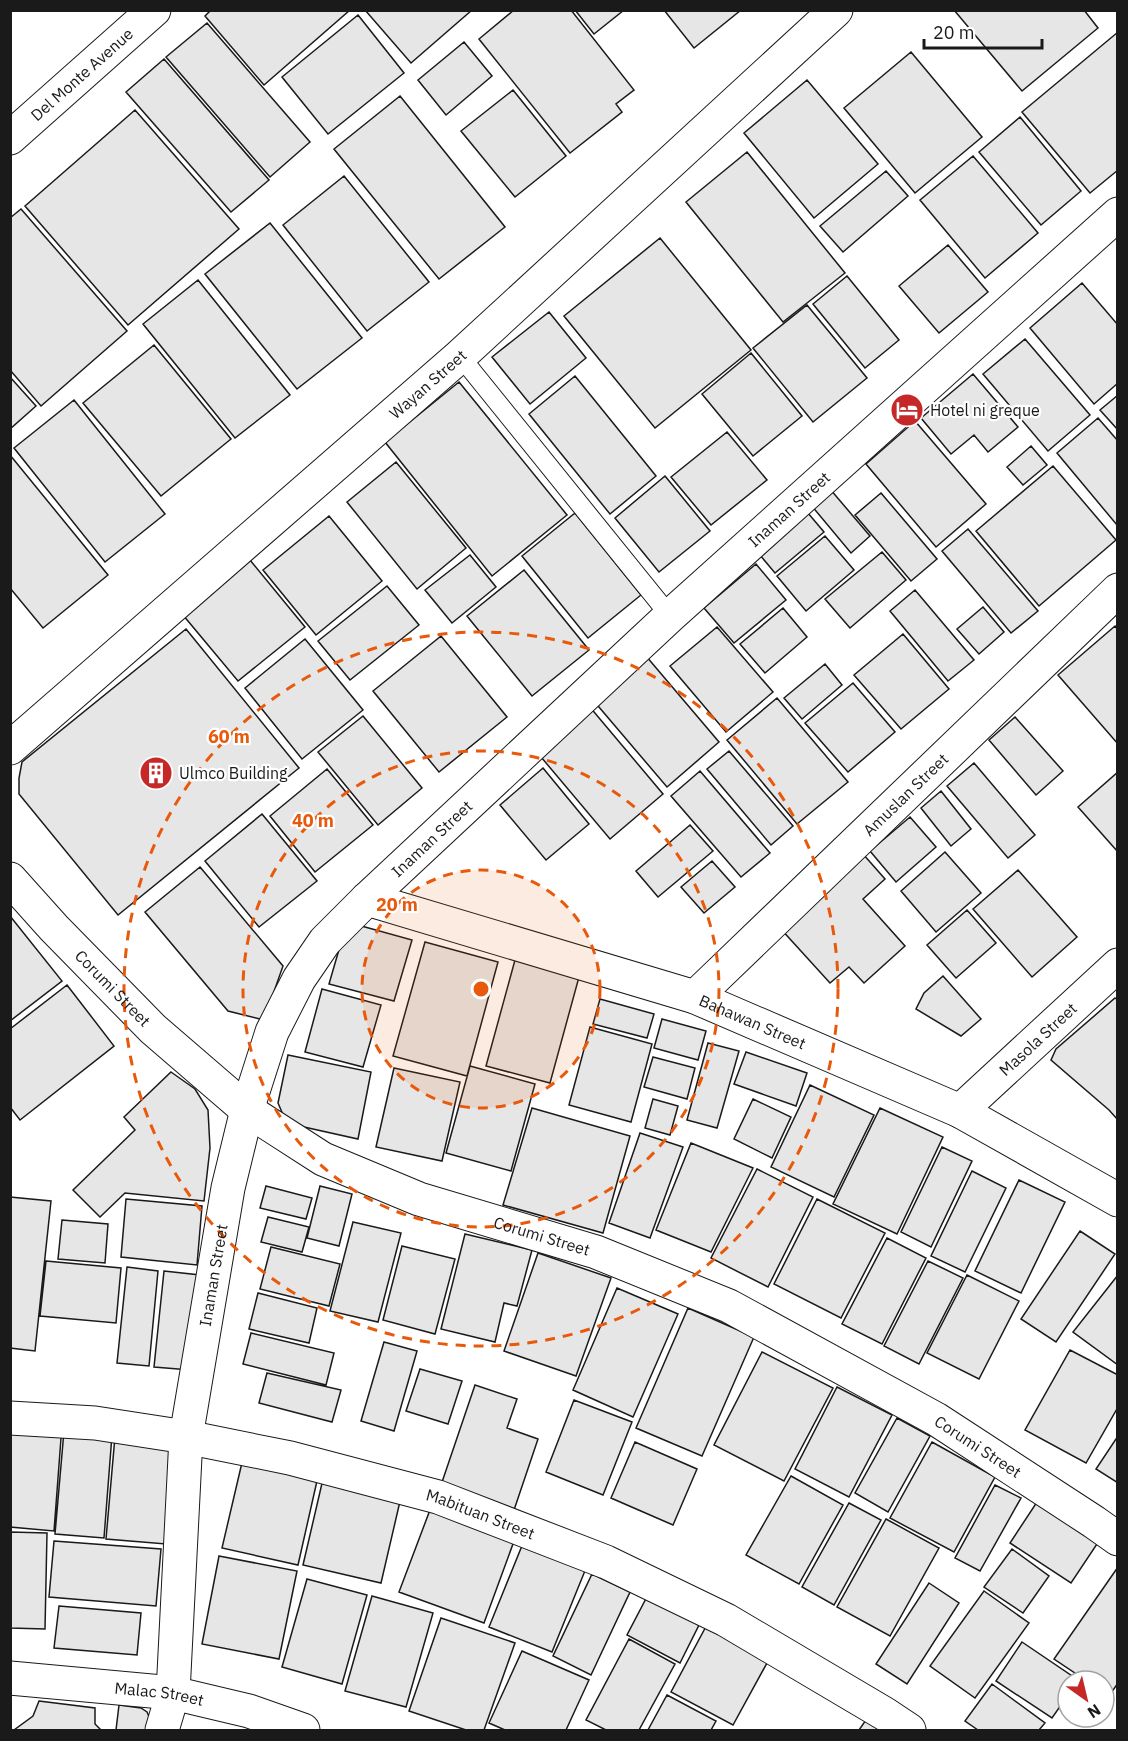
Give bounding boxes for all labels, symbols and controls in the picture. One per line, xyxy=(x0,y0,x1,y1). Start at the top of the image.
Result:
scale bar xyxy=(924,12,1042,50)
text: 20 m xyxy=(933,21,975,44)
street label: Del Monte Avenue xyxy=(26,23,137,125)
street label: Wayan Street xyxy=(385,345,470,423)
hotel icon: Hotel ni greque xyxy=(889,392,925,428)
place label: Hotel ni greque xyxy=(930,400,1040,420)
street label: Inaman Street xyxy=(744,467,834,551)
text: 60 m xyxy=(208,725,250,748)
street label: Amuslan Street xyxy=(859,749,952,840)
building icon: Ulmco Building xyxy=(138,755,174,791)
place label: Ulmco Building xyxy=(179,763,288,783)
street label: Inaman Street xyxy=(387,796,476,881)
text: 40 m xyxy=(292,809,334,832)
text: 20 m xyxy=(376,893,418,916)
street label: Corumi Street xyxy=(71,946,155,1031)
centre of rings xyxy=(471,979,491,999)
street label: Bahawan Street xyxy=(696,990,809,1053)
street label: Masola Street xyxy=(995,998,1081,1080)
street label: Corumi Street xyxy=(491,1212,592,1260)
street label: Inaman Street xyxy=(195,1223,232,1328)
street label: Corumi Street xyxy=(931,1411,1025,1482)
street label: Mabituan Street xyxy=(424,1484,538,1544)
north arrow xyxy=(1056,1669,1116,1729)
street label: Malac Street xyxy=(114,1678,206,1710)
text: N xyxy=(1084,1700,1105,1723)

